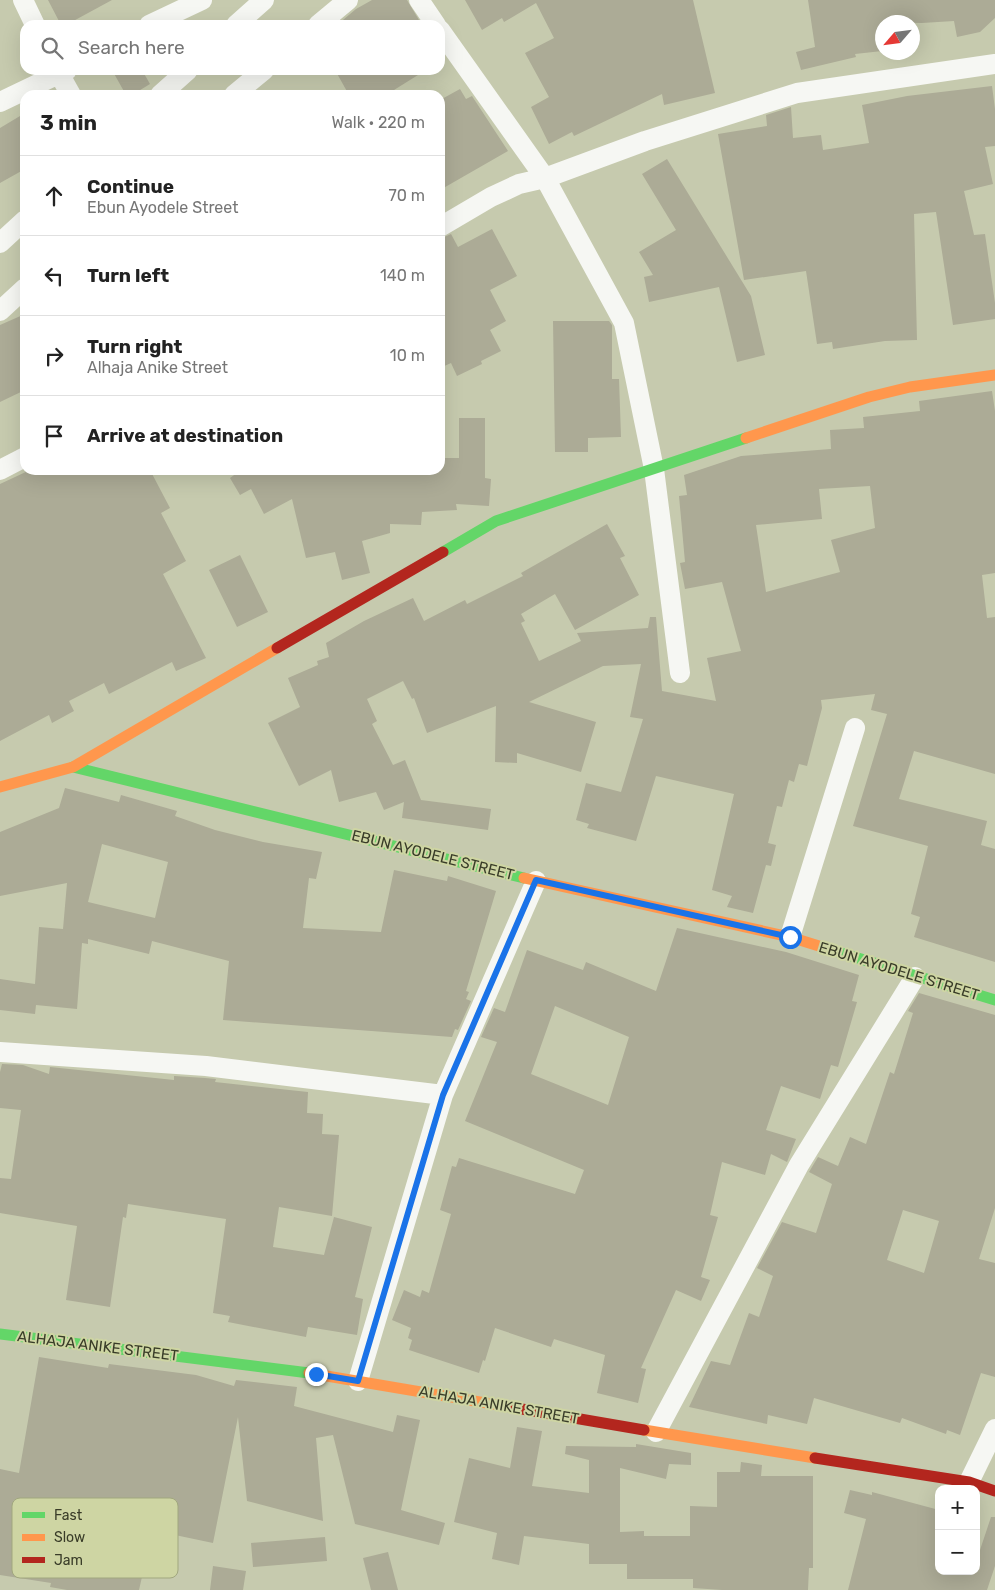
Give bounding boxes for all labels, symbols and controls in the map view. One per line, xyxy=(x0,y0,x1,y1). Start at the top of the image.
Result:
north arrow xyxy=(875,15,920,60)
search box xyxy=(20,20,445,75)
icon: search xyxy=(38,34,66,62)
text: Search here xyxy=(78,36,185,59)
text: 3 min xyxy=(40,110,97,135)
text: Walk · 220 m xyxy=(332,113,425,132)
text: Continue xyxy=(87,175,174,198)
icon: ahead xyxy=(40,182,68,210)
text: 70 m xyxy=(388,186,425,205)
text: Ebun Ayodele Street xyxy=(87,198,238,217)
icon: left xyxy=(40,262,68,290)
text: Turn left xyxy=(87,264,169,287)
text: 140 m xyxy=(380,266,425,285)
text: Turn right xyxy=(87,335,182,358)
icon: right xyxy=(40,342,68,370)
text: 10 m xyxy=(390,346,425,365)
text: Alhaja Anike Street xyxy=(87,358,228,377)
icon: arrive xyxy=(40,422,68,450)
text: Arrive at destination xyxy=(87,424,283,447)
street label: EBUN AYODELE STREET xyxy=(350,826,516,884)
route start xyxy=(779,926,802,949)
street label: EBUN AYODELE STREET xyxy=(817,938,982,1004)
street label: ALHAJA ANIKE STREET xyxy=(16,1327,180,1365)
route end xyxy=(305,1363,328,1386)
street label: ALHAJA ANIKE STREET xyxy=(418,1382,581,1428)
map controls xyxy=(935,1485,980,1575)
button: + xyxy=(935,1485,980,1530)
legend xyxy=(12,1498,178,1578)
text: Fast xyxy=(54,1507,83,1524)
text: Slow xyxy=(54,1529,85,1546)
button: − xyxy=(935,1530,980,1575)
text: Jam xyxy=(54,1552,83,1569)

